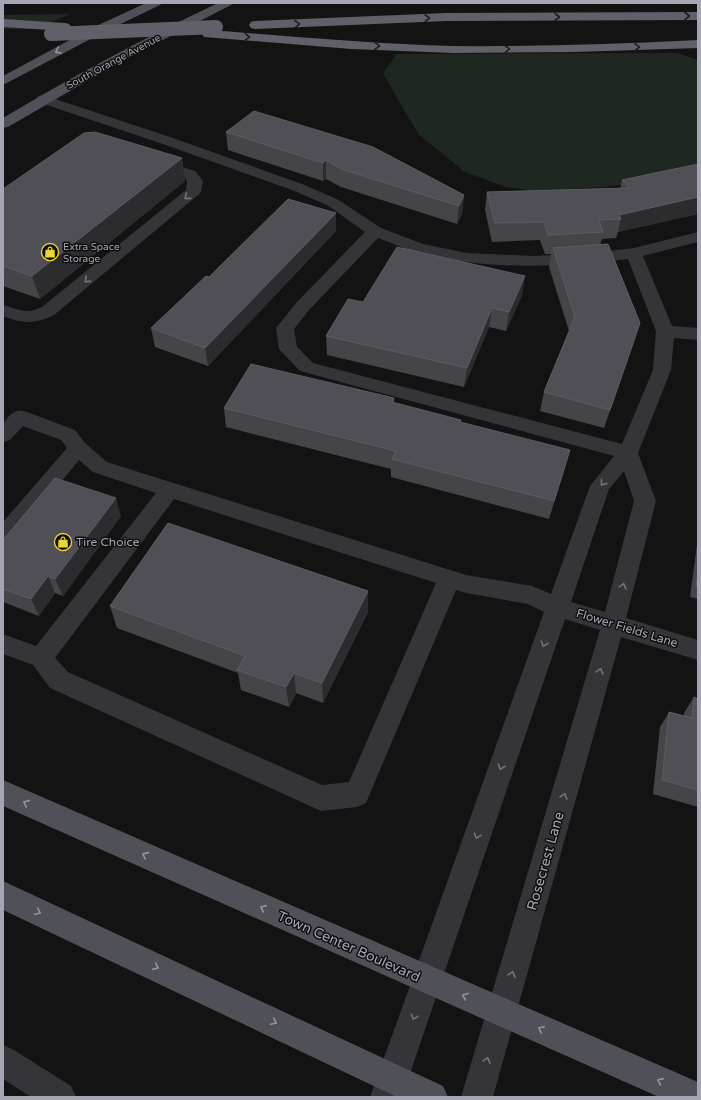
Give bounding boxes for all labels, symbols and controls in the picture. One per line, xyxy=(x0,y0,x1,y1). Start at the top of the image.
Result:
one-way arrow xyxy=(684,12,690,20)
one-way arrow xyxy=(424,13,430,22)
one-way arrow xyxy=(554,13,560,21)
one-way arrow xyxy=(294,19,300,28)
street label: South Orange Avenue xyxy=(64,32,163,92)
one-way arrow xyxy=(244,32,250,41)
one-way arrow xyxy=(374,42,380,51)
one-way arrow xyxy=(634,42,640,51)
one-way arrow xyxy=(504,45,510,53)
one-way arrow xyxy=(55,46,62,54)
one-way arrow xyxy=(184,192,192,199)
place label: Extra Space Storage xyxy=(63,241,120,265)
shop icon: Extra Space Storage xyxy=(40,242,60,262)
one-way arrow xyxy=(84,275,91,282)
one-way arrow xyxy=(601,478,608,485)
shop icon: Tire Choice xyxy=(53,532,73,552)
place label: Tire Choice xyxy=(76,535,140,549)
one-way arrow xyxy=(618,583,627,590)
street label: Flower Fields Lane xyxy=(575,606,680,650)
one-way arrow xyxy=(540,640,548,647)
one-way arrow xyxy=(595,667,604,674)
one-way arrow xyxy=(498,763,506,770)
one-way arrow xyxy=(559,792,568,799)
one-way arrow xyxy=(22,800,30,808)
street label: Rosecrest Lane xyxy=(523,810,568,912)
one-way arrow xyxy=(474,833,482,840)
one-way arrow xyxy=(141,852,148,860)
one-way arrow xyxy=(260,905,268,913)
one-way arrow xyxy=(34,907,42,915)
street label: Town Center Boulevard xyxy=(275,907,423,986)
one-way arrow xyxy=(152,962,159,970)
one-way arrow xyxy=(507,971,516,978)
one-way arrow xyxy=(462,993,469,1001)
one-way arrow xyxy=(411,1013,419,1020)
one-way arrow xyxy=(269,1017,277,1025)
one-way arrow xyxy=(538,1026,545,1034)
one-way arrow xyxy=(482,1056,491,1063)
one-way arrow xyxy=(657,1078,664,1086)

